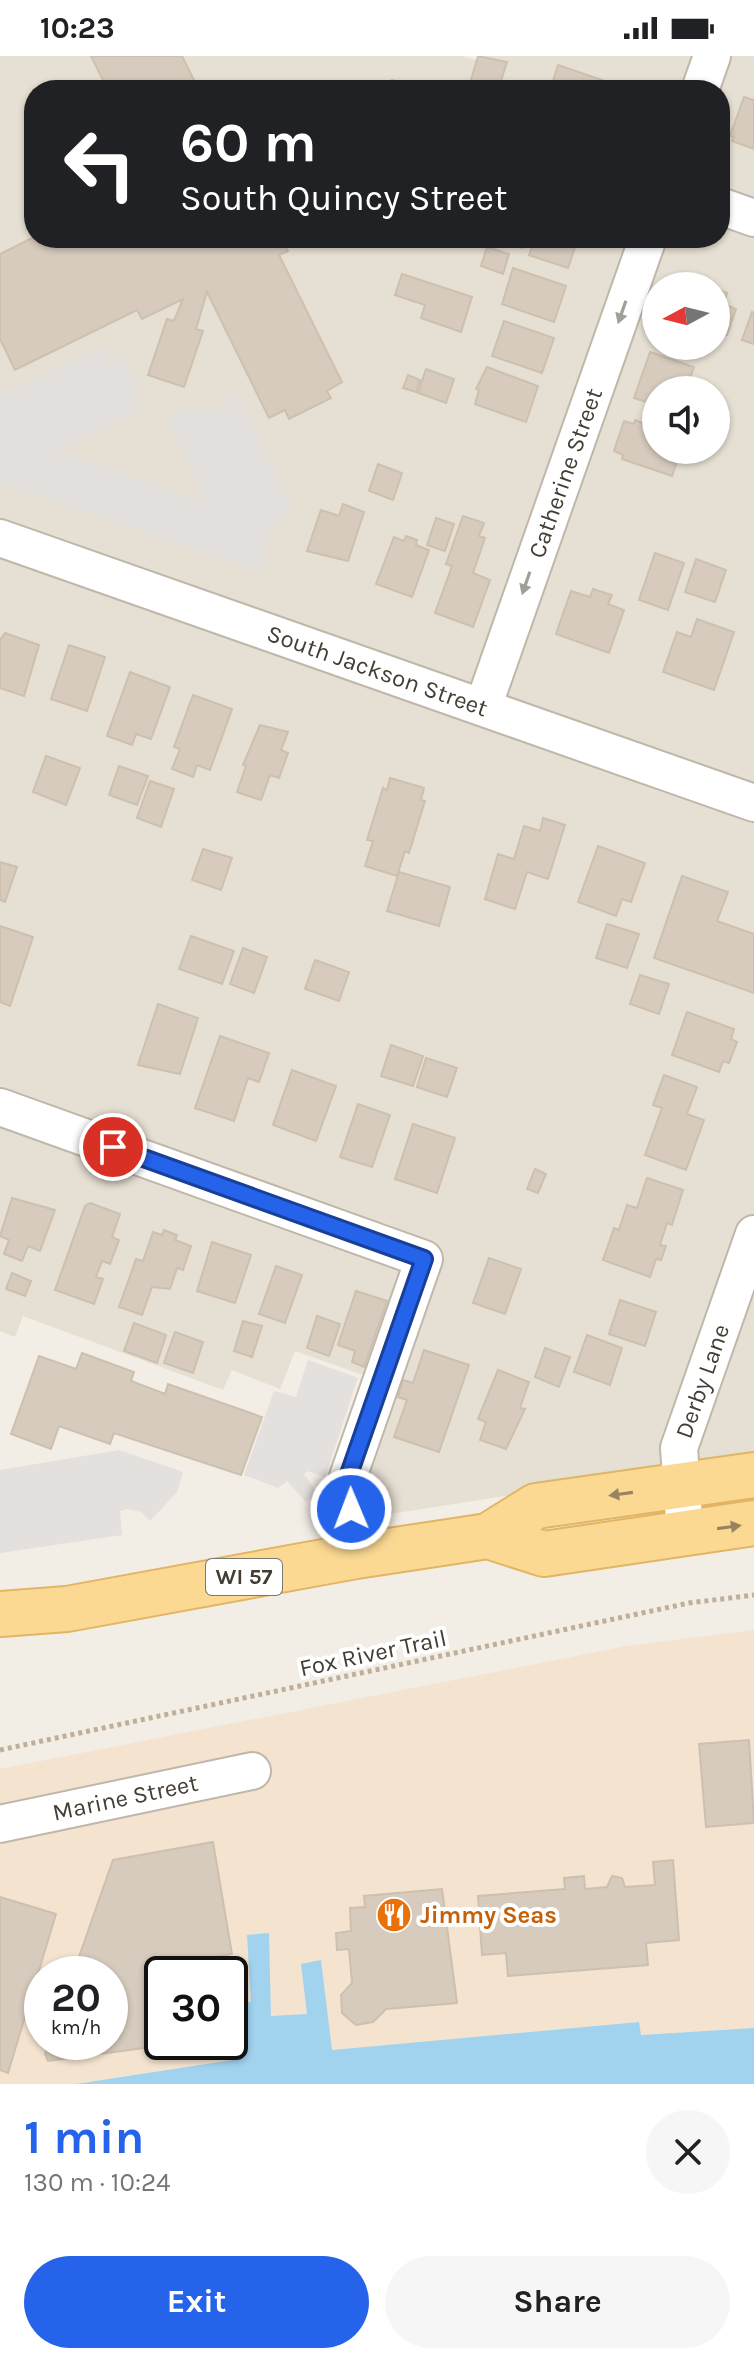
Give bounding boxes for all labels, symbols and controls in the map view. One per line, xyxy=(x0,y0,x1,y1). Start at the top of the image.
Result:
text: 10:23 xyxy=(40,10,115,46)
text: 60 m xyxy=(180,110,317,175)
icon: left xyxy=(48,112,152,216)
text: South Quincy Street xyxy=(180,177,507,219)
north arrow xyxy=(642,272,730,360)
map controls xyxy=(642,272,730,464)
one-way arrow xyxy=(615,300,627,324)
button: sound xyxy=(642,376,730,464)
street label: Catherine Street xyxy=(523,384,608,562)
one-way arrow xyxy=(520,572,532,596)
street label: South Jackson Street xyxy=(263,619,491,722)
pin xyxy=(79,1113,147,1181)
icon: arrive xyxy=(91,1125,135,1169)
street label: Derby Lane xyxy=(669,1320,735,1442)
position arrow xyxy=(309,1467,393,1551)
one-way arrow xyxy=(608,1488,633,1501)
one-way arrow xyxy=(717,1520,742,1533)
road number: WI 57 xyxy=(206,1559,282,1595)
street label: Fox River Trail xyxy=(297,1624,449,1682)
street label: Marine Street xyxy=(50,1769,200,1827)
restaurant icon: Jimmy Seas xyxy=(375,1896,413,1934)
place label: Jimmy Seas xyxy=(420,1901,557,1929)
speed limit sign: 30 xyxy=(144,1956,248,2060)
text: 20 xyxy=(51,1974,101,2021)
text: km/h xyxy=(51,2016,101,2039)
text: 1 min xyxy=(24,2109,144,2165)
button: close xyxy=(646,2110,730,2194)
text: 130 m · 10:24 xyxy=(24,2167,170,2198)
button: Exit xyxy=(24,2256,369,2348)
button: Share xyxy=(385,2256,730,2348)

